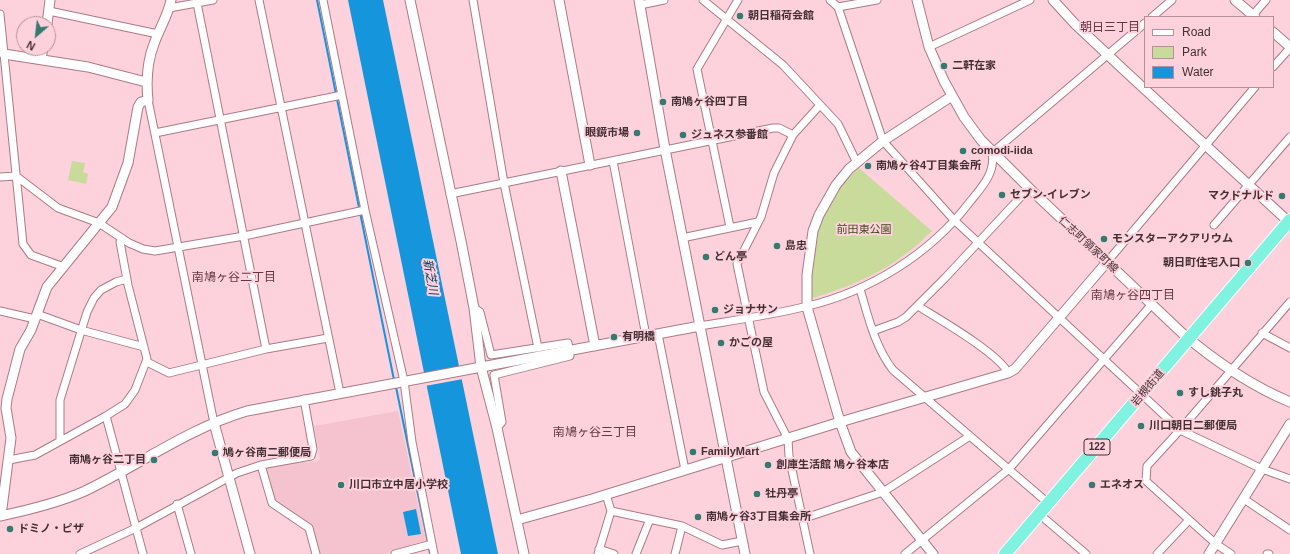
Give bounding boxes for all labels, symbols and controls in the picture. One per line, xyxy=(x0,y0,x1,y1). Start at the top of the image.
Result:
place label: 朝日稲荷会館 xyxy=(748,9,814,23)
marker: 朝日稲荷会館 xyxy=(735,11,745,21)
north arrow xyxy=(16,16,56,56)
legend xyxy=(1144,16,1274,88)
district label: 朝日三丁目 xyxy=(1080,21,1140,35)
text: Road xyxy=(1182,25,1211,39)
text: N xyxy=(25,39,37,53)
text: Park xyxy=(1182,45,1207,59)
place label: 二軒在家 xyxy=(952,59,996,73)
marker: 二軒在家 xyxy=(939,61,949,71)
text: Water xyxy=(1182,65,1214,79)
place label: 南鳩ヶ谷四丁目 xyxy=(671,95,748,109)
marker: 南鳩ヶ谷四丁目 xyxy=(658,97,668,107)
place label: 眼鏡市場 xyxy=(585,126,629,140)
marker: 眼鏡市場 xyxy=(632,128,642,138)
place label: ジュネス参番館 xyxy=(691,128,768,142)
marker: ジュネス参番館 xyxy=(678,130,688,140)
place label: comodi-iida xyxy=(971,144,1033,158)
marker: comodi-iida xyxy=(958,146,968,156)
place label: 南鳩ヶ谷4丁目集会所 xyxy=(876,159,981,173)
marker: 南鳩ヶ谷4丁目集会所 xyxy=(863,161,873,171)
place label: セブン-イレブン xyxy=(1010,188,1091,202)
place label: マクドナルド xyxy=(1208,189,1274,203)
marker: セブン-イレブン xyxy=(997,190,1007,200)
marker: マクドナルド xyxy=(1277,191,1287,201)
street label: 仁志町領家町線 xyxy=(1055,214,1121,276)
park label: 前田東公園 xyxy=(837,223,891,237)
place label: モンスターアクアリウム xyxy=(1112,232,1233,246)
marker: モンスターアクアリウム xyxy=(1099,234,1109,244)
place label: 島忠 xyxy=(785,239,807,253)
marker: 島忠 xyxy=(772,241,782,251)
place label: どん亭 xyxy=(714,250,747,264)
marker: どん亭 xyxy=(701,252,711,262)
place label: 朝日町住宅入口 xyxy=(1163,256,1240,270)
water label: 新芝川 xyxy=(420,258,440,296)
marker: 朝日町住宅入口 xyxy=(1243,258,1253,268)
district label: 南鳩ヶ谷二丁目 xyxy=(192,271,276,285)
district label: 南鳩ヶ谷四丁目 xyxy=(1091,289,1175,303)
place label: ジョナサン xyxy=(723,303,778,317)
marker: ジョナサン xyxy=(710,305,720,315)
place label: 有明橋 xyxy=(622,330,655,344)
marker: 有明橋 xyxy=(609,332,619,342)
place label: かごの屋 xyxy=(729,336,773,350)
marker: かごの屋 xyxy=(716,338,726,348)
street label: 岩槻街道 xyxy=(1129,367,1167,409)
place label: すし銚子丸 xyxy=(1188,386,1243,400)
marker: すし銚子丸 xyxy=(1175,388,1185,398)
place label: 川口朝日二郵便局 xyxy=(1149,419,1237,433)
marker: 川口朝日二郵便局 xyxy=(1136,421,1146,431)
district label: 南鳩ヶ谷三丁目 xyxy=(553,426,637,440)
road number: 122 xyxy=(1084,439,1110,455)
place label: FamilyMart xyxy=(701,445,759,459)
place label: 鳩ヶ谷南二郵便局 xyxy=(223,446,311,460)
marker: FamilyMart xyxy=(688,447,698,457)
marker: 鳩ヶ谷南二郵便局 xyxy=(210,448,220,458)
place label: 南鳩ヶ谷二丁目 xyxy=(69,453,146,467)
marker: 南鳩ヶ谷二丁目 xyxy=(149,455,159,465)
place label: 創庫生活館 鳩ヶ谷本店 xyxy=(776,458,889,472)
marker: 創庫生活館 鳩ヶ谷本店 xyxy=(763,460,773,470)
place label: 川口市立中居小学校 xyxy=(349,478,448,492)
place label: エネオス xyxy=(1100,478,1144,492)
marker: 川口市立中居小学校 xyxy=(336,480,346,490)
marker: エネオス xyxy=(1087,480,1097,490)
place label: 牡丹亭 xyxy=(765,487,798,501)
marker: 牡丹亭 xyxy=(752,489,762,499)
place label: 南鳩ヶ谷3丁目集会所 xyxy=(706,510,811,524)
marker: 南鳩ヶ谷3丁目集会所 xyxy=(693,512,703,522)
place label: ドミノ・ピザ xyxy=(18,522,84,536)
marker: ドミノ・ピザ xyxy=(5,524,15,534)

